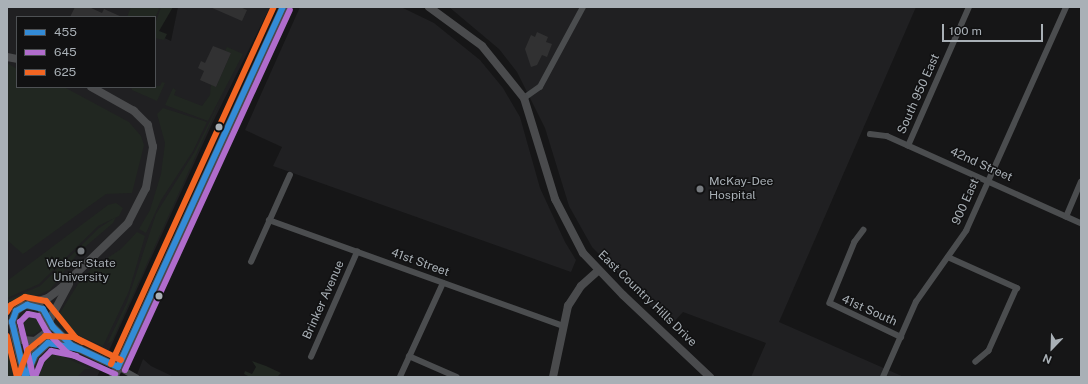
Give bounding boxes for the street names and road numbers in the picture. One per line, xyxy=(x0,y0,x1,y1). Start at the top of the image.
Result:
street label: South 950 East xyxy=(895,52,943,136)
street label: 42nd Street xyxy=(948,145,1014,185)
street label: 900 East xyxy=(949,176,983,228)
street label: 41st Street xyxy=(389,246,451,280)
street label: East Country Hills Drive xyxy=(595,248,699,350)
street label: Brinker Avenue xyxy=(300,258,348,342)
street label: 41st South xyxy=(839,292,899,330)

